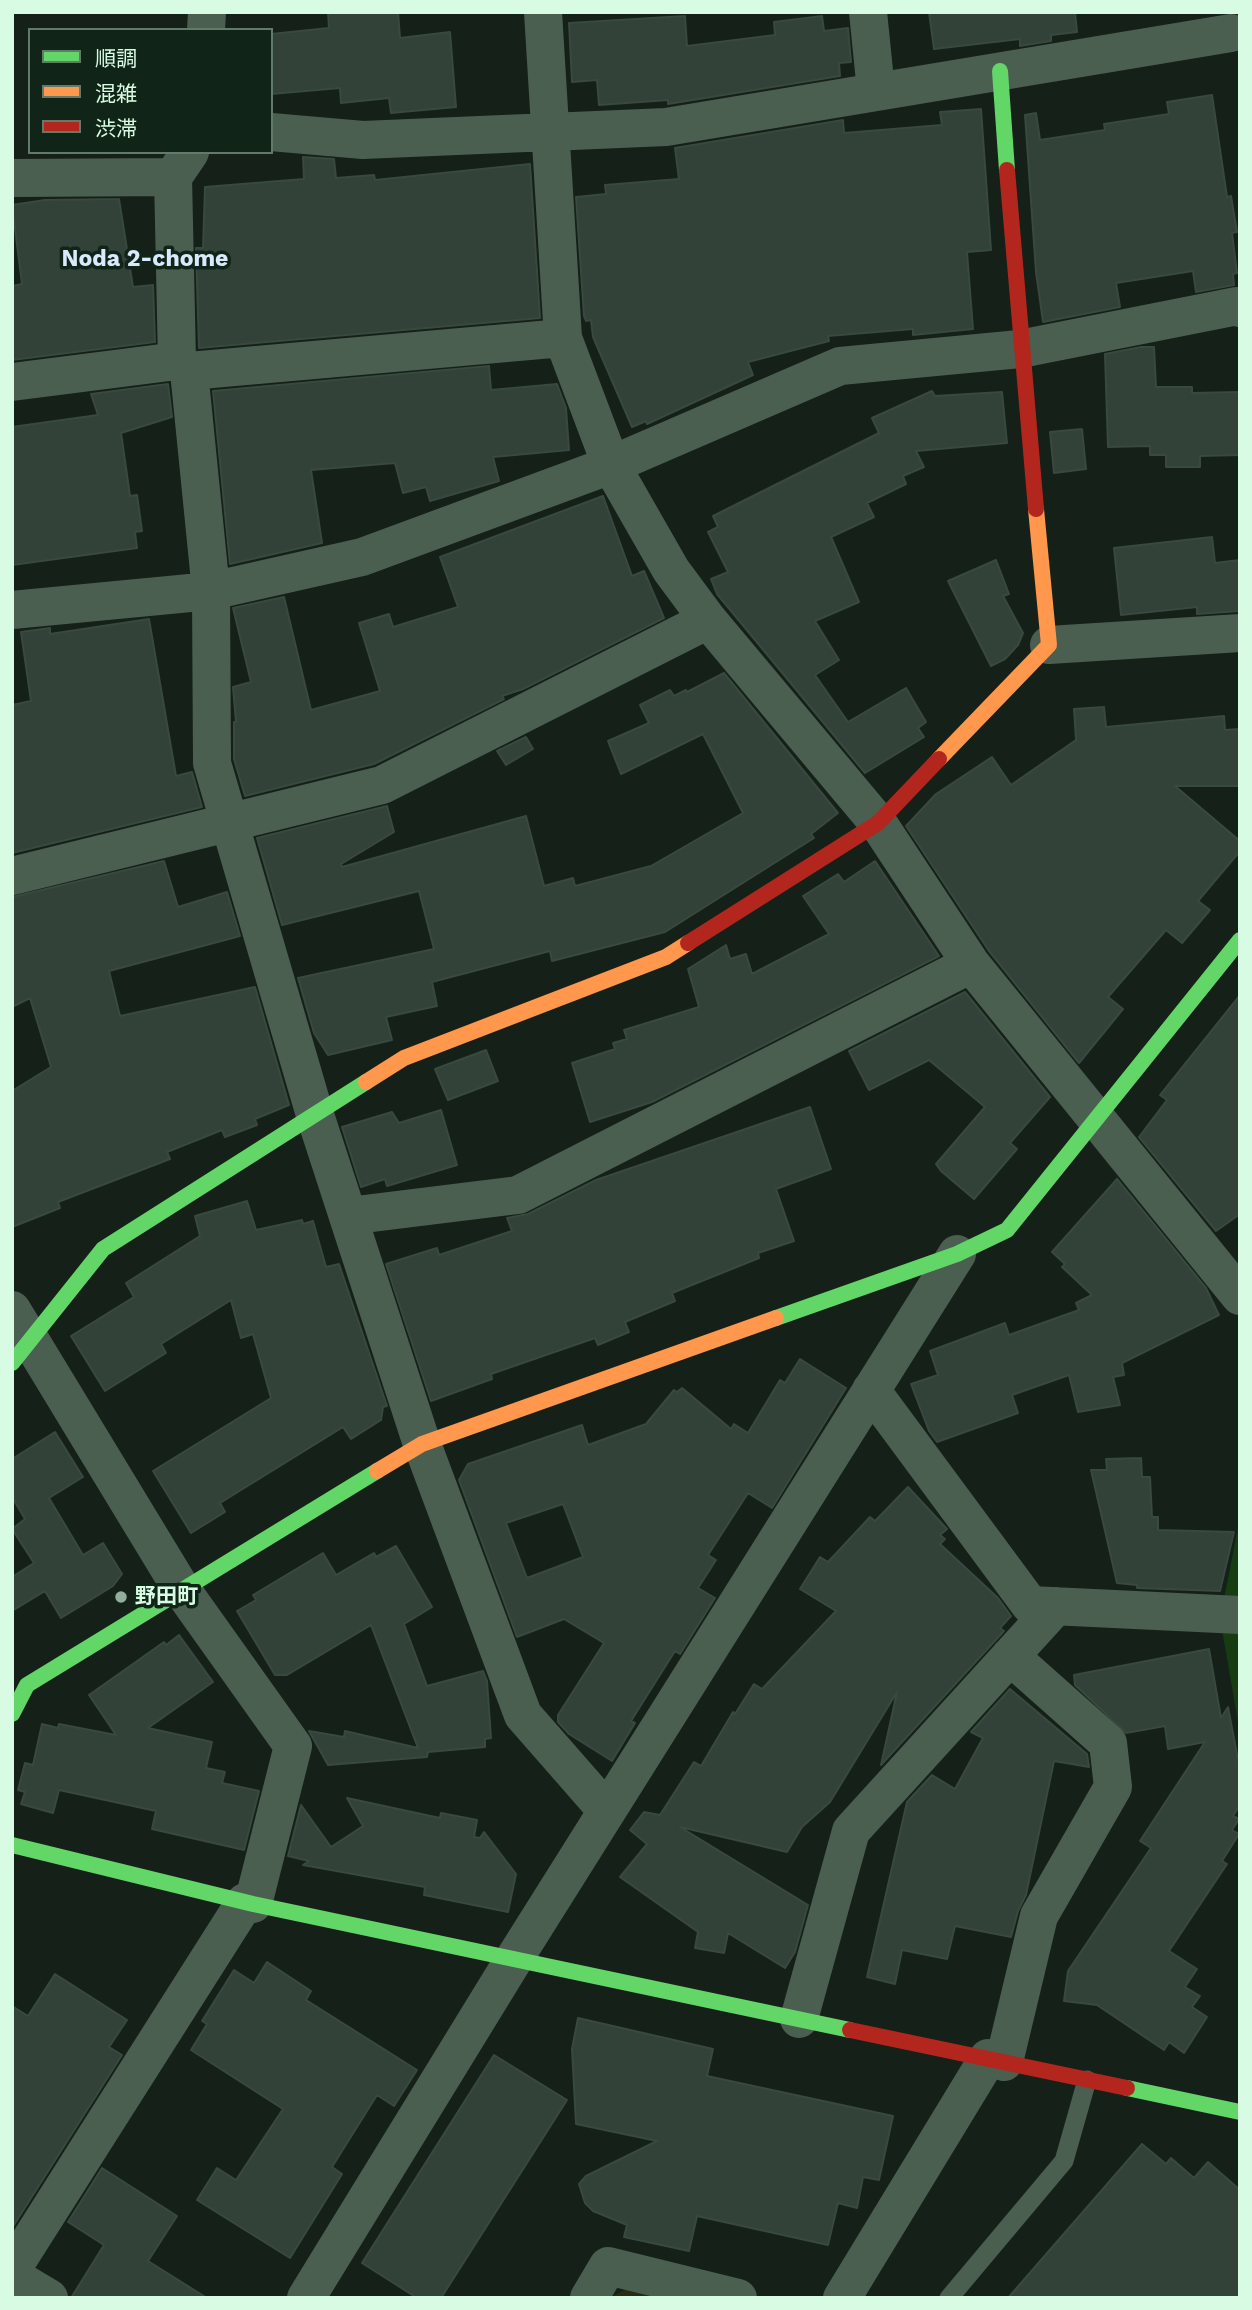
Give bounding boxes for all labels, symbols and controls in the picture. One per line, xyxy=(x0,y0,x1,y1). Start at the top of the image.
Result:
legend xyxy=(28,28,273,154)
text: 順調 xyxy=(95,46,137,71)
text: 混雑 xyxy=(95,81,137,106)
text: 渋滞 xyxy=(95,116,137,141)
district label: Noda 2-chome xyxy=(62,245,228,273)
place label: 野田町 xyxy=(135,1584,198,1610)
marker: 野田町 xyxy=(113,1589,129,1605)

